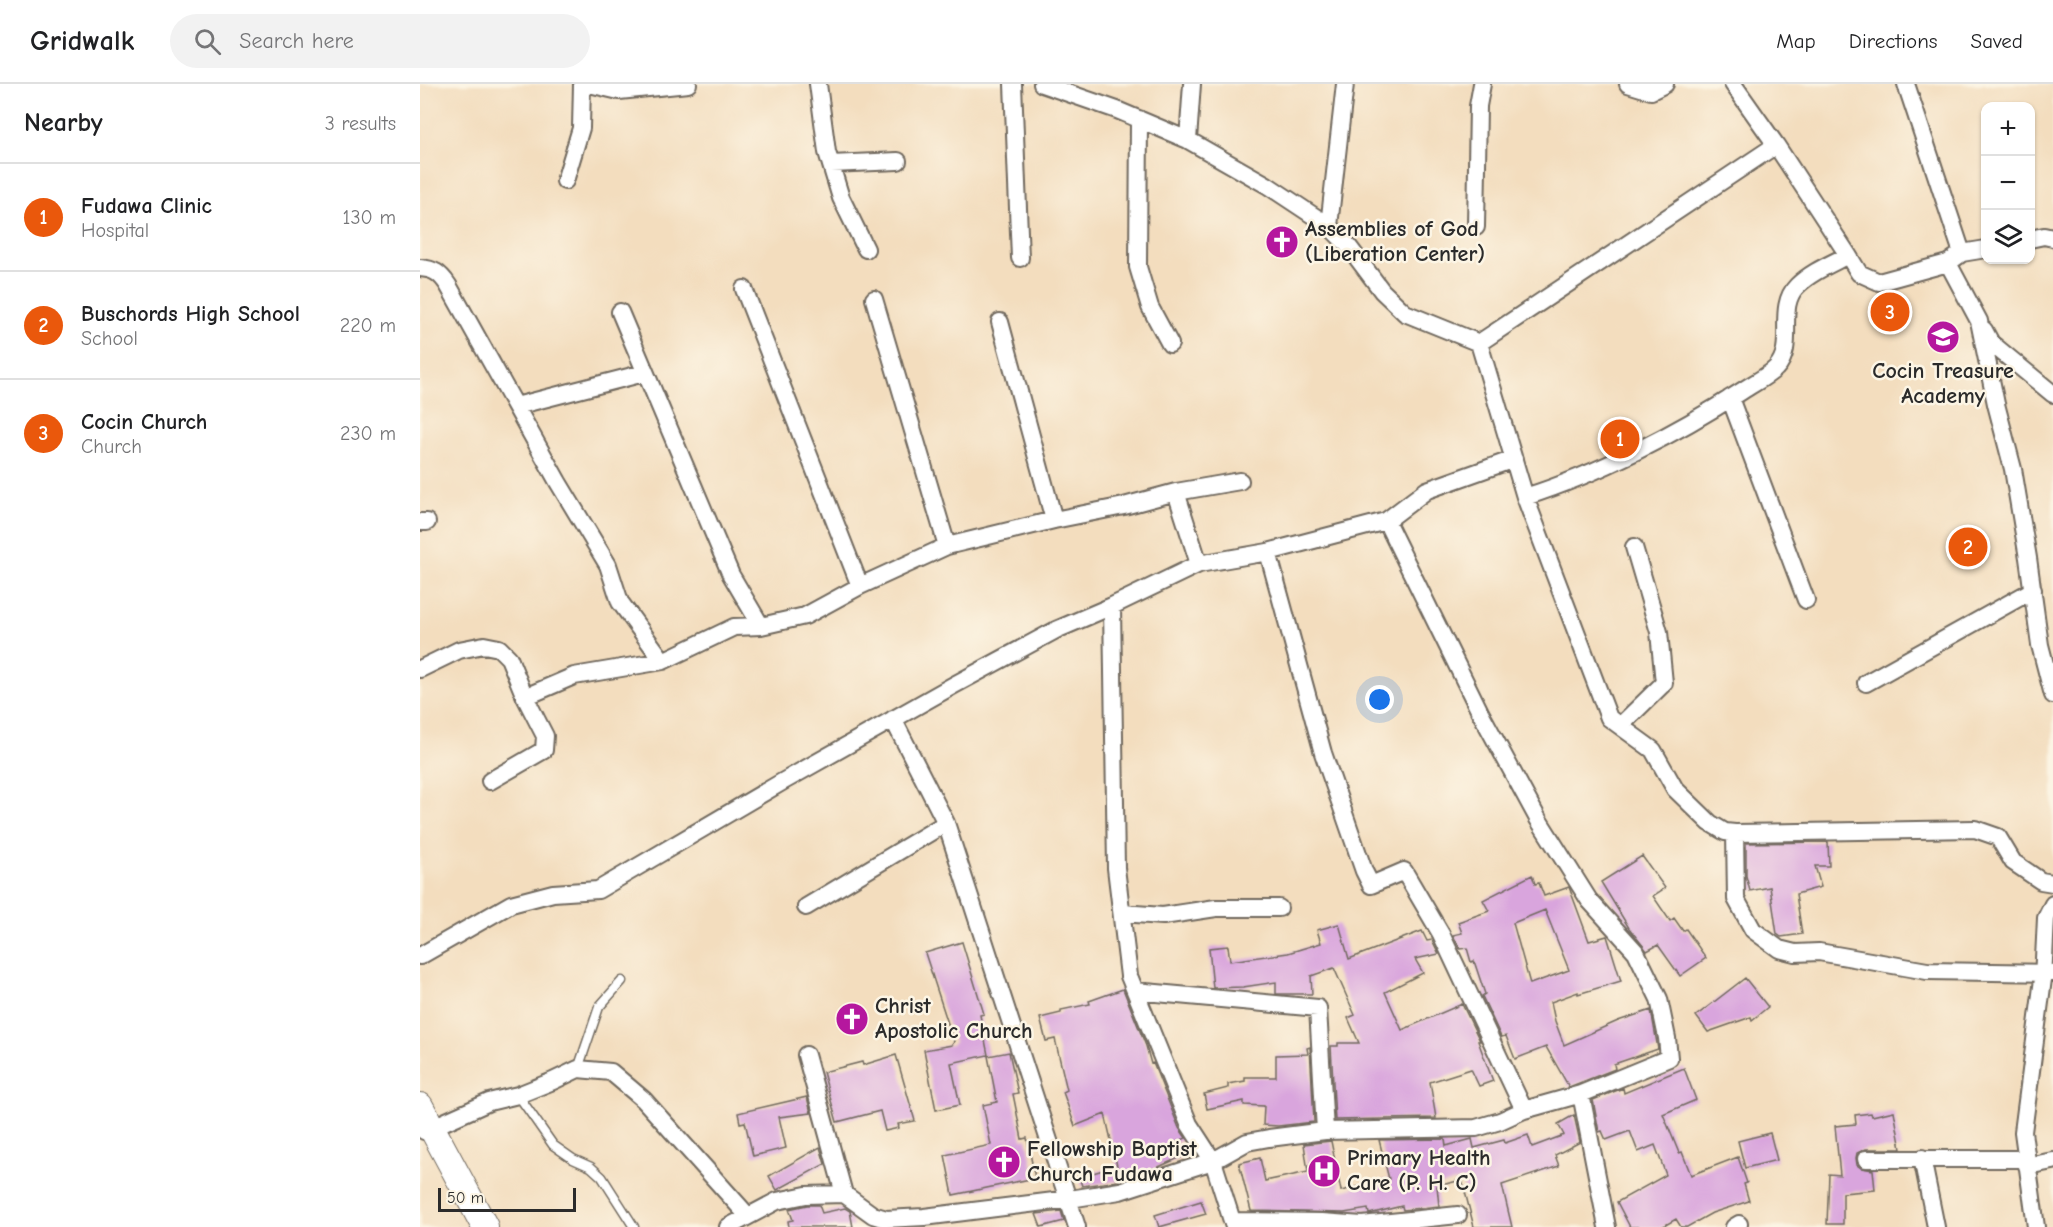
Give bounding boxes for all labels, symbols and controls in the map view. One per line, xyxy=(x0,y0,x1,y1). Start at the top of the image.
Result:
search box xyxy=(170,14,590,68)
text: Gridwalk xyxy=(30,25,134,57)
icon: search xyxy=(191,25,224,58)
text: Search here xyxy=(239,28,354,54)
text: Map xyxy=(1776,29,1816,53)
text: Directions xyxy=(1849,29,1938,53)
text: Saved xyxy=(1971,29,2023,53)
map controls xyxy=(1981,102,2035,264)
button: + xyxy=(1981,102,2035,156)
text: Nearby xyxy=(24,108,103,138)
text: 3 results xyxy=(325,112,396,135)
button: − xyxy=(1981,156,2035,210)
text: Fudawa Clinic xyxy=(81,193,212,219)
text: 1 xyxy=(40,206,47,229)
text: 130 m xyxy=(343,206,396,229)
button: layers xyxy=(1981,210,2035,264)
place label: Assemblies of God (Liberation Center) xyxy=(1305,216,1485,267)
text: Hospital xyxy=(81,219,149,242)
church icon: Assemblies of God (Liberation Center) xyxy=(1264,224,1300,260)
pin: 3 xyxy=(1870,290,1910,334)
text: Buschords High School xyxy=(81,301,300,327)
text: 2 xyxy=(39,314,48,337)
text: 220 m xyxy=(340,314,396,337)
school or university icon: Cocin Treasure Academy xyxy=(1925,319,1961,355)
text: School xyxy=(81,327,138,350)
place label: Cocin Treasure Academy xyxy=(1872,358,2014,409)
text: Cocin Church xyxy=(81,409,207,435)
pin: 1 xyxy=(1600,416,1640,462)
text: 3 xyxy=(39,422,48,445)
text: 230 m xyxy=(340,422,396,445)
text: Church xyxy=(81,435,142,458)
pin: 2 xyxy=(1948,524,1988,570)
your location xyxy=(1365,685,1394,714)
place label: Christ Apostolic Church xyxy=(875,993,1033,1044)
church icon: Christ Apostolic Church xyxy=(834,1001,870,1037)
place label: Fellowship Baptist Church Fudawa xyxy=(1027,1136,1197,1187)
church icon: Fellowship Baptist Church Fudawa xyxy=(986,1144,1022,1180)
place label: Primary Health Care (P. H. C) xyxy=(1347,1145,1491,1196)
hospital icon: Primary Health Care (P. H. C) xyxy=(1306,1153,1342,1189)
scale bar xyxy=(438,1185,576,1212)
text: 50 m xyxy=(447,1189,484,1207)

